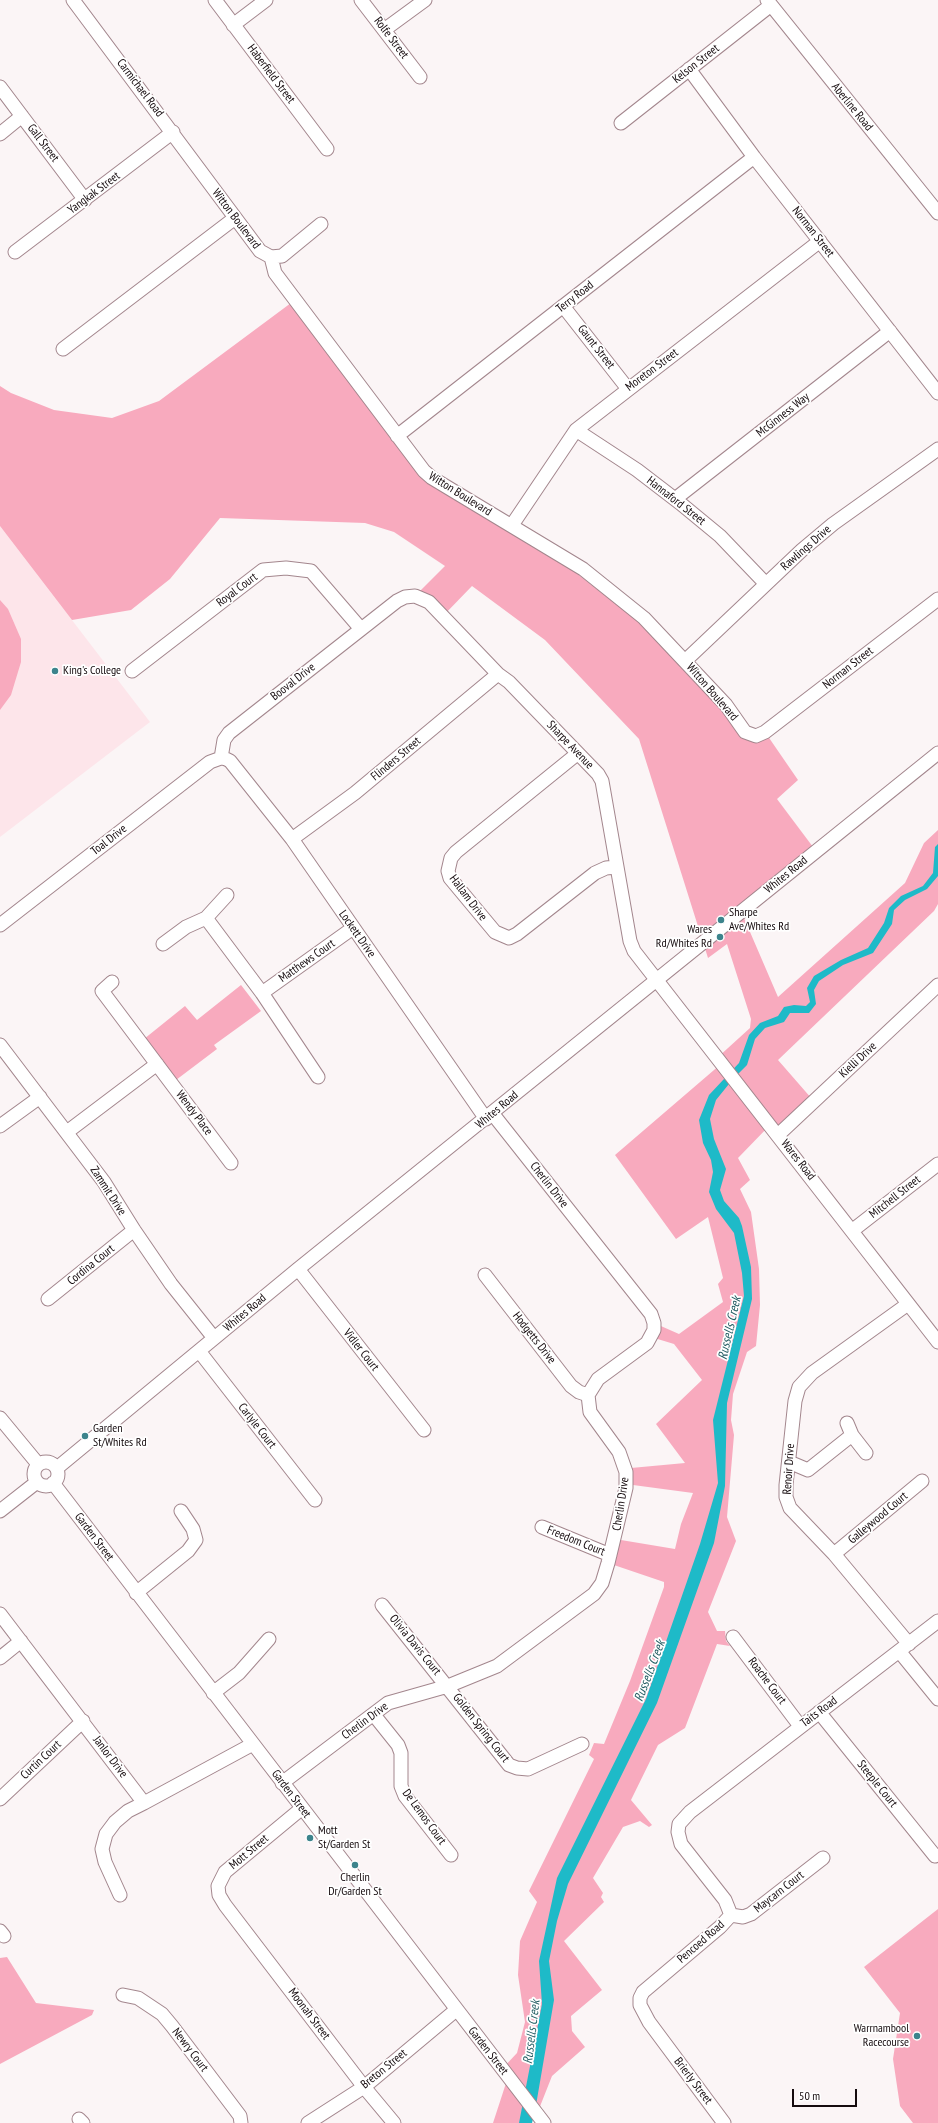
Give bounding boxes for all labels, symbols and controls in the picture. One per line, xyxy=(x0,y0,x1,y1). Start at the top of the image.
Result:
street label: Rolfe Street xyxy=(371,14,411,62)
street label: Kelson Street xyxy=(670,41,722,87)
street label: Haberfield Street xyxy=(244,42,298,106)
street label: Carmichael Road xyxy=(113,56,167,120)
street label: Aberline Road xyxy=(828,80,876,134)
street label: Gall Street xyxy=(24,121,62,165)
street label: Yangkak Street xyxy=(65,169,123,217)
street label: Witton Boulevard xyxy=(209,186,263,252)
street label: Norman Street xyxy=(789,204,837,260)
street label: Terry Road xyxy=(554,278,596,316)
street label: Gaunt Street xyxy=(574,322,618,372)
street label: Moreton Street xyxy=(623,346,681,394)
street label: McGinness Way xyxy=(754,390,812,440)
street label: Witton Boulevard xyxy=(426,469,494,519)
street label: Hannaford Street xyxy=(644,474,708,528)
street label: Rawlings Drive xyxy=(778,522,834,574)
street label: Royal Court xyxy=(214,570,260,610)
street label: Norman Street xyxy=(820,644,876,692)
street label: Booval Drive xyxy=(268,660,318,704)
street label: Witton Boulevard xyxy=(683,660,741,724)
place label: King's College xyxy=(63,664,121,678)
marker: King's College xyxy=(50,666,60,676)
street label: Sharpe Avenue xyxy=(543,718,597,772)
street label: Flinders Street xyxy=(368,734,424,784)
street label: Toal Drive xyxy=(88,822,130,858)
street label: Whites Road xyxy=(762,853,810,897)
street label: Hallam Drive xyxy=(446,872,490,924)
place label: Sharpe Ave/Whites Rd xyxy=(729,906,789,934)
street label: Lockett Drive xyxy=(336,908,378,960)
marker: Sharpe Ave/Whites Rd xyxy=(716,915,726,925)
place label: Wares Rd/Whites Rd xyxy=(656,923,712,951)
marker: Wares Rd/Whites Rd xyxy=(715,932,725,942)
street label: Matthews Court xyxy=(276,936,338,986)
street label: Kielli Drive xyxy=(836,1039,880,1081)
street label: Wendy Place xyxy=(173,1088,215,1138)
street label: Whites Road xyxy=(473,1088,521,1132)
street label: Wares Road xyxy=(778,1137,818,1183)
street label: Cherlin Drive xyxy=(527,1159,571,1211)
street label: Zammit Drive xyxy=(87,1164,129,1218)
street label: Mitchell Street xyxy=(867,1173,923,1221)
street label: Cordina Court xyxy=(65,1242,117,1288)
street label: Whites Road xyxy=(221,1291,269,1335)
water label: Russells Creek xyxy=(715,1295,745,1361)
street label: Hodgetts Drive xyxy=(509,1309,559,1367)
street label: Vidler Court xyxy=(340,1326,382,1374)
street label: Carlyle Court xyxy=(235,1401,279,1451)
place label: Garden St/Whites Rd xyxy=(93,1422,147,1450)
marker: Garden St/Whites Rd xyxy=(80,1431,90,1441)
street label: Renoir Drive xyxy=(780,1443,798,1495)
street label: Cherlin Drive xyxy=(610,1476,632,1532)
street label: Galleywood Court xyxy=(845,1489,911,1547)
street label: Garden Street xyxy=(71,1510,117,1564)
street label: Freedom Court xyxy=(545,1523,607,1559)
street label: Olivia Davis Court xyxy=(386,1612,444,1678)
water label: Russells Creek xyxy=(631,1638,669,1704)
street label: Roache Court xyxy=(745,1655,789,1707)
street label: Golden Spring Court xyxy=(450,1691,512,1765)
street label: Taits Road xyxy=(798,1694,840,1730)
street label: Cherlin Drive xyxy=(339,1699,391,1743)
street label: Janlor Drive xyxy=(90,1733,130,1781)
street label: Curtin Court xyxy=(18,1738,64,1782)
street label: Steeple Court xyxy=(854,1758,900,1810)
street label: Garden Street xyxy=(268,1767,314,1821)
street label: De Lemos Court xyxy=(399,1786,449,1848)
place label: Mott St/Garden St xyxy=(318,1824,370,1852)
street label: Mott Street xyxy=(226,1831,272,1873)
marker: Mott St/Garden St xyxy=(305,1833,315,1843)
marker: Cherlin Dr/Garden St xyxy=(350,1860,360,1870)
street label: Maycarn Court xyxy=(751,1868,807,1916)
place label: Cherlin Dr/Garden St xyxy=(328,1871,382,1899)
street label: Pencoed Road xyxy=(675,1918,727,1966)
street label: Moonah Street xyxy=(285,1985,333,2043)
water label: Russells Creek xyxy=(520,1999,544,2065)
place label: Warrnambool Racecourse xyxy=(854,2022,909,2050)
street label: Garden Street xyxy=(465,2024,511,2078)
street label: Newry Court xyxy=(169,2025,211,2075)
marker: Warrnambool Racecourse xyxy=(912,2031,922,2041)
street label: Breton Street xyxy=(358,2046,410,2092)
street label: Brierly Street xyxy=(671,2055,715,2107)
scale bar xyxy=(794,2081,859,2107)
text: 50 m xyxy=(799,2088,820,2103)

